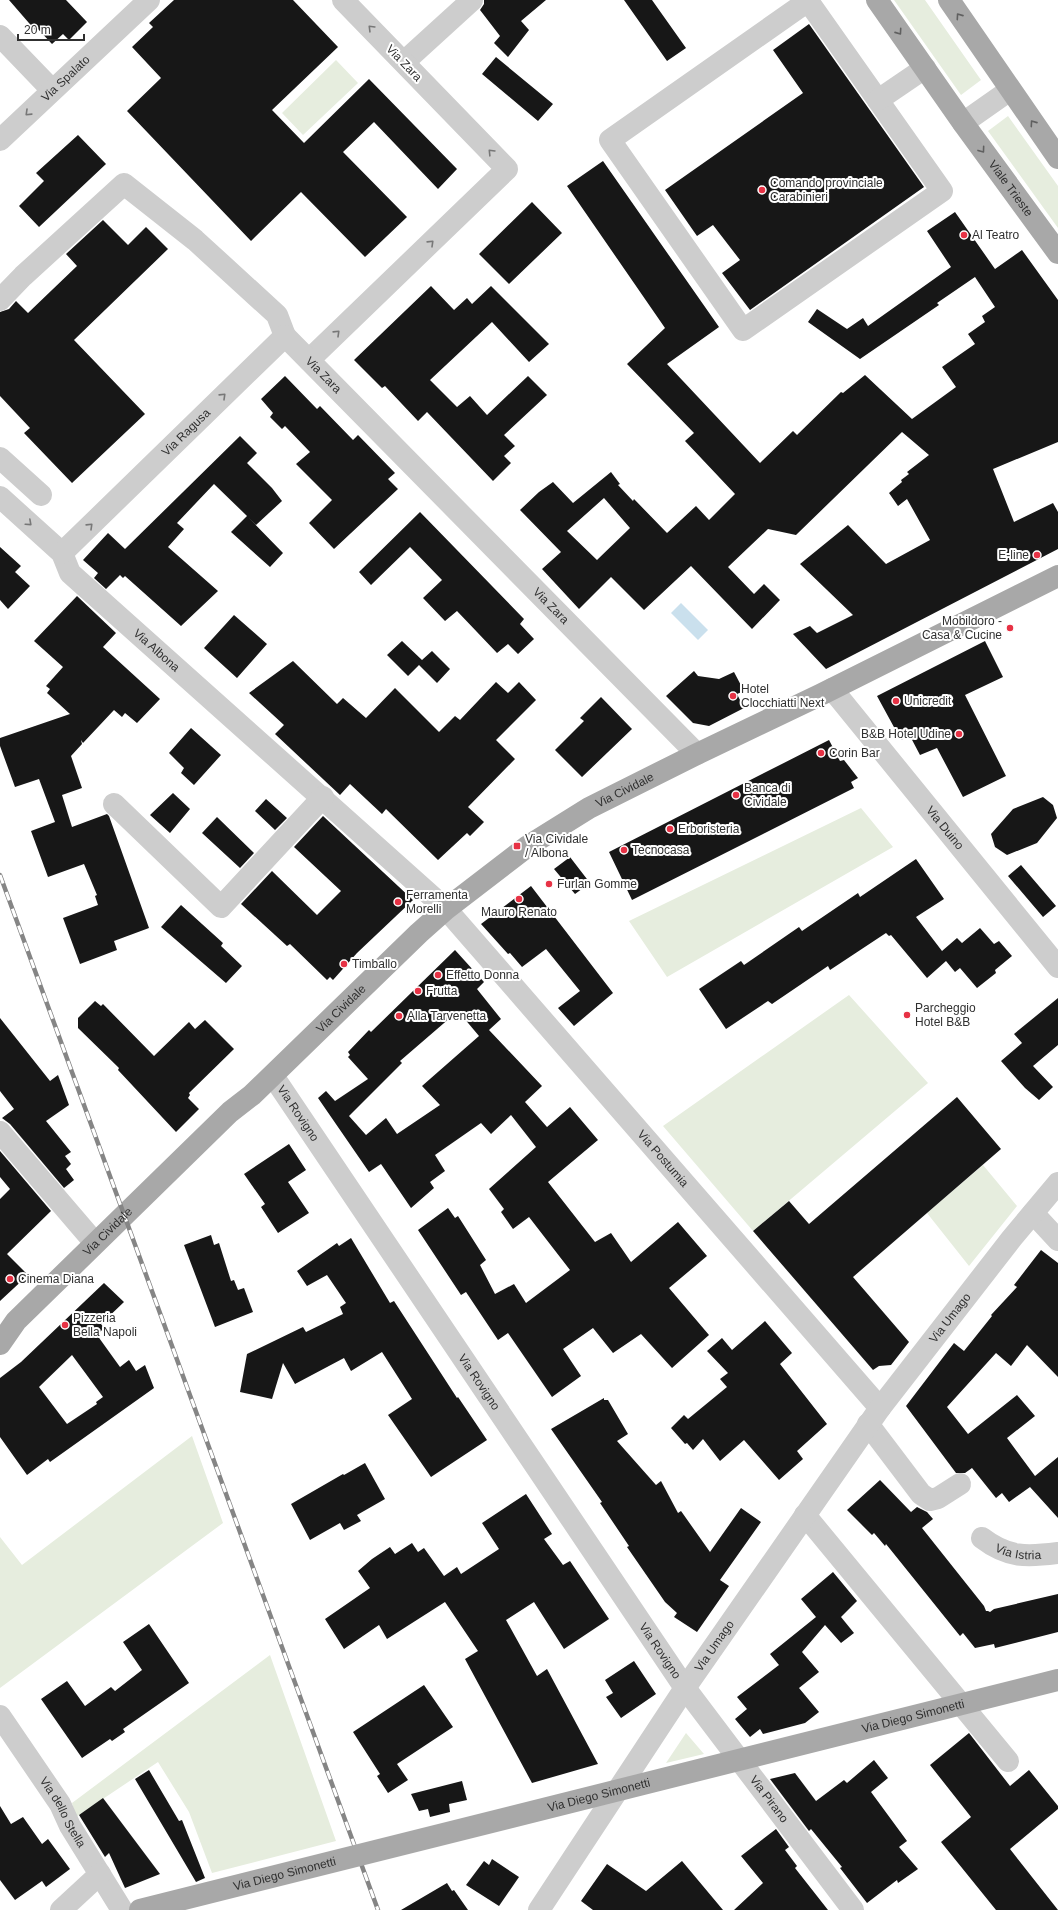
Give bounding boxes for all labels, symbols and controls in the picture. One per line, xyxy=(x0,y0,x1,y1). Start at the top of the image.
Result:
one-way arrow xyxy=(957,13,964,20)
scale bar xyxy=(18,16,84,42)
text: 20 m xyxy=(24,23,51,37)
one-way arrow xyxy=(368,25,376,33)
one-way arrow xyxy=(894,28,902,35)
street label: Via Zara xyxy=(383,42,425,84)
street label: Via Spalato xyxy=(38,52,93,104)
one-way arrow xyxy=(25,108,33,116)
one-way arrow xyxy=(1031,120,1038,127)
one-way arrow xyxy=(977,146,985,153)
one-way arrow xyxy=(488,149,496,157)
street label: Viale Trieste xyxy=(986,158,1036,219)
place label: Comando provinciale Carabinieri xyxy=(770,176,883,204)
marker: Comando provinciale Carabinieri xyxy=(757,185,767,195)
place label: Al Teatro xyxy=(972,228,1019,242)
marker: Al Teatro xyxy=(959,230,969,240)
one-way arrow xyxy=(426,240,434,248)
one-way arrow xyxy=(333,331,340,338)
street label: Via Zara xyxy=(303,354,345,396)
one-way arrow xyxy=(218,393,226,401)
street label: Via Ragusa xyxy=(159,406,213,459)
one-way arrow xyxy=(24,518,32,526)
one-way arrow xyxy=(85,523,93,531)
place label: E-line xyxy=(998,548,1029,562)
marker: E-line xyxy=(1032,550,1042,560)
street label: Via Zara xyxy=(530,585,572,627)
place label: Mobildoro - Casa & Cucine xyxy=(922,614,1002,642)
marker: Mobildoro - Casa & Cucine xyxy=(1005,623,1015,633)
street label: Via Albona xyxy=(130,626,183,675)
place label: Hotel Clocchiatti Next xyxy=(741,682,825,710)
marker: Hotel Clocchiatti Next xyxy=(728,691,738,701)
place label: Unicredit xyxy=(904,694,952,708)
marker: Unicredit xyxy=(891,696,901,706)
place label: B&B Hotel Udine xyxy=(861,727,951,741)
marker: B&B Hotel Udine xyxy=(954,729,964,739)
place label: Corin Bar xyxy=(829,746,880,760)
marker: Corin Bar xyxy=(816,748,826,758)
street label: Via Cividale xyxy=(593,770,656,811)
place label: Banca di Cividale xyxy=(744,781,791,809)
marker: Banca di Cividale xyxy=(731,790,741,800)
street label: Via Duino xyxy=(923,803,967,853)
place label: Erboristeria xyxy=(678,822,740,836)
marker: Erboristeria xyxy=(665,824,675,834)
place label: Via Cividale / Albona xyxy=(525,832,588,860)
marker: Via Cividale / Albona xyxy=(512,841,522,851)
place label: Tecnocasa xyxy=(632,843,690,857)
marker: Tecnocasa xyxy=(619,845,629,855)
place label: Furlan Gomme xyxy=(557,877,637,891)
marker: Furlan Gomme xyxy=(544,879,554,889)
place label: Ferramenta Morelli xyxy=(406,888,468,916)
marker: Mauro Renato xyxy=(514,894,524,904)
marker: Ferramenta Morelli xyxy=(393,897,403,907)
place label: Mauro Renato xyxy=(481,905,557,919)
place label: Timballo xyxy=(352,957,397,971)
marker: Timballo xyxy=(339,959,349,969)
place label: Effetto Donna xyxy=(446,968,519,982)
marker: Effetto Donna xyxy=(433,970,443,980)
street label: Via Cividale xyxy=(313,981,369,1036)
place label: Frutta xyxy=(426,984,458,998)
marker: Frutta xyxy=(413,986,423,996)
place label: Parcheggio Hotel B&B xyxy=(915,1001,976,1029)
place label: Alla Tarvenetta xyxy=(407,1009,486,1023)
marker: Parcheggio Hotel B&B xyxy=(902,1010,912,1020)
marker: Alla Tarvenetta xyxy=(394,1011,404,1021)
street label: Via Rovigno xyxy=(274,1083,322,1144)
street label: Via Postumia xyxy=(635,1127,692,1190)
street label: Via Cividale xyxy=(80,1204,135,1259)
place label: Cinema Diana xyxy=(18,1272,94,1286)
marker: Cinema Diana xyxy=(5,1274,15,1284)
street label: Via Umago xyxy=(926,1290,974,1346)
place label: Pizzeria Bella Napoli xyxy=(73,1311,137,1339)
marker: Pizzeria Bella Napoli xyxy=(60,1320,70,1330)
street label: Via Rovigno xyxy=(455,1351,503,1413)
street label: Via Istria xyxy=(993,1541,1042,1562)
street label: Via Umago xyxy=(692,1617,737,1674)
street label: Via Rovigno xyxy=(636,1620,684,1682)
street label: Via Diego Simonetti xyxy=(860,1697,966,1736)
street label: Via Pirano xyxy=(747,1773,791,1826)
street label: Via dello Stella xyxy=(37,1774,89,1850)
street label: Via Diego Simonetti xyxy=(546,1775,652,1815)
street label: Via Diego Simonetti xyxy=(232,1854,337,1893)

